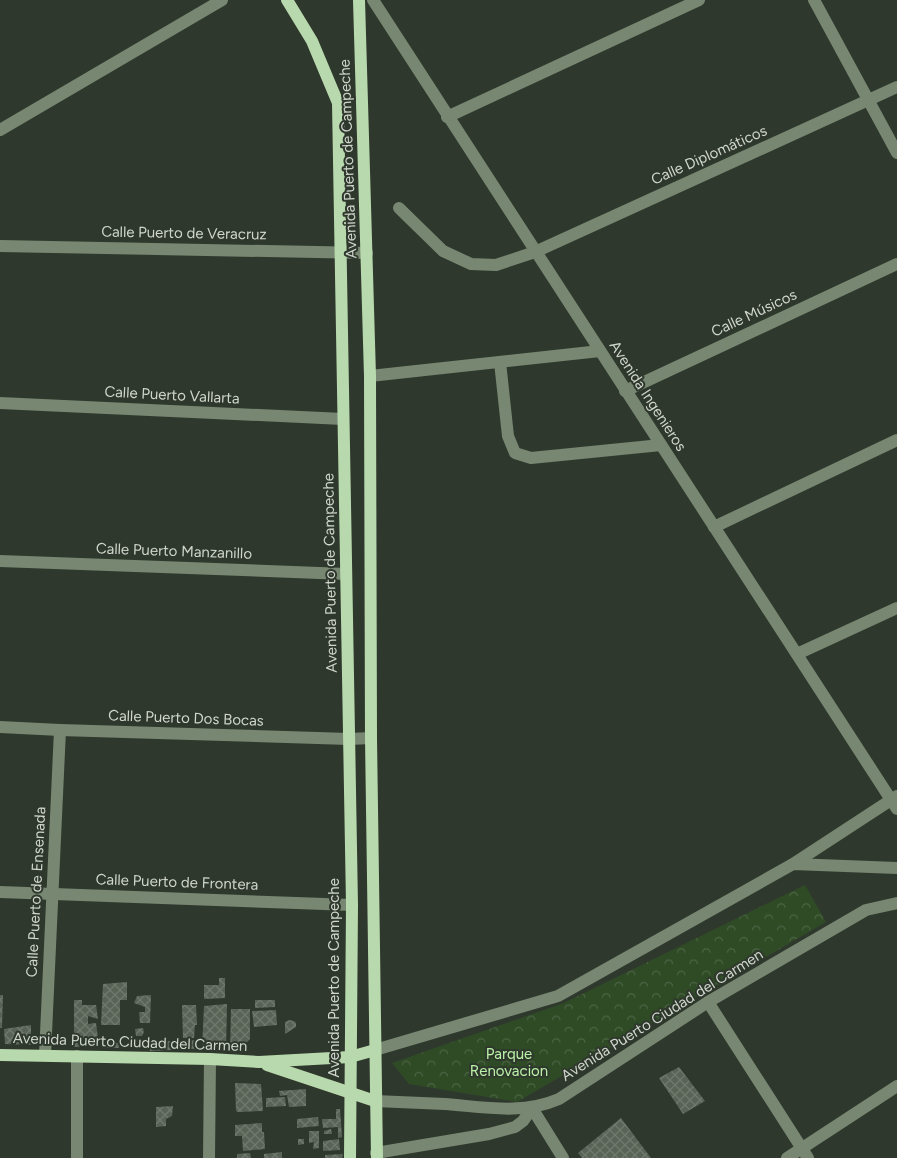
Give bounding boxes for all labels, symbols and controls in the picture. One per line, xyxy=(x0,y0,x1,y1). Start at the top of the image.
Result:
street label: Avenida Puerto de Campeche xyxy=(336,59,360,259)
street label: Calle Diplomáticos xyxy=(648,121,770,189)
street label: Calle Puerto de Veracruz xyxy=(101,223,267,243)
street label: Calle Músicos xyxy=(708,285,800,341)
street label: Avenida Ingenieros xyxy=(606,337,690,455)
street label: Calle Puerto Vallarta xyxy=(104,382,240,408)
street label: Avenida Puerto de Campeche xyxy=(319,473,341,673)
street label: Calle Puerto Manzanillo xyxy=(96,539,253,563)
street label: Calle Puerto Dos Bocas xyxy=(108,706,264,730)
street label: Calle Puerto de Ensenada xyxy=(23,806,49,978)
street label: Calle Puerto de Frontera xyxy=(95,870,259,894)
street label: Avenida Puerto de Campeche xyxy=(325,878,343,1078)
street label: Avenida Puerto Ciudad del Carmen xyxy=(558,945,766,1085)
street label: Avenida Puerto Ciudad del Carmen xyxy=(12,1029,248,1055)
park label: Parque Renovacion xyxy=(470,1045,548,1080)

